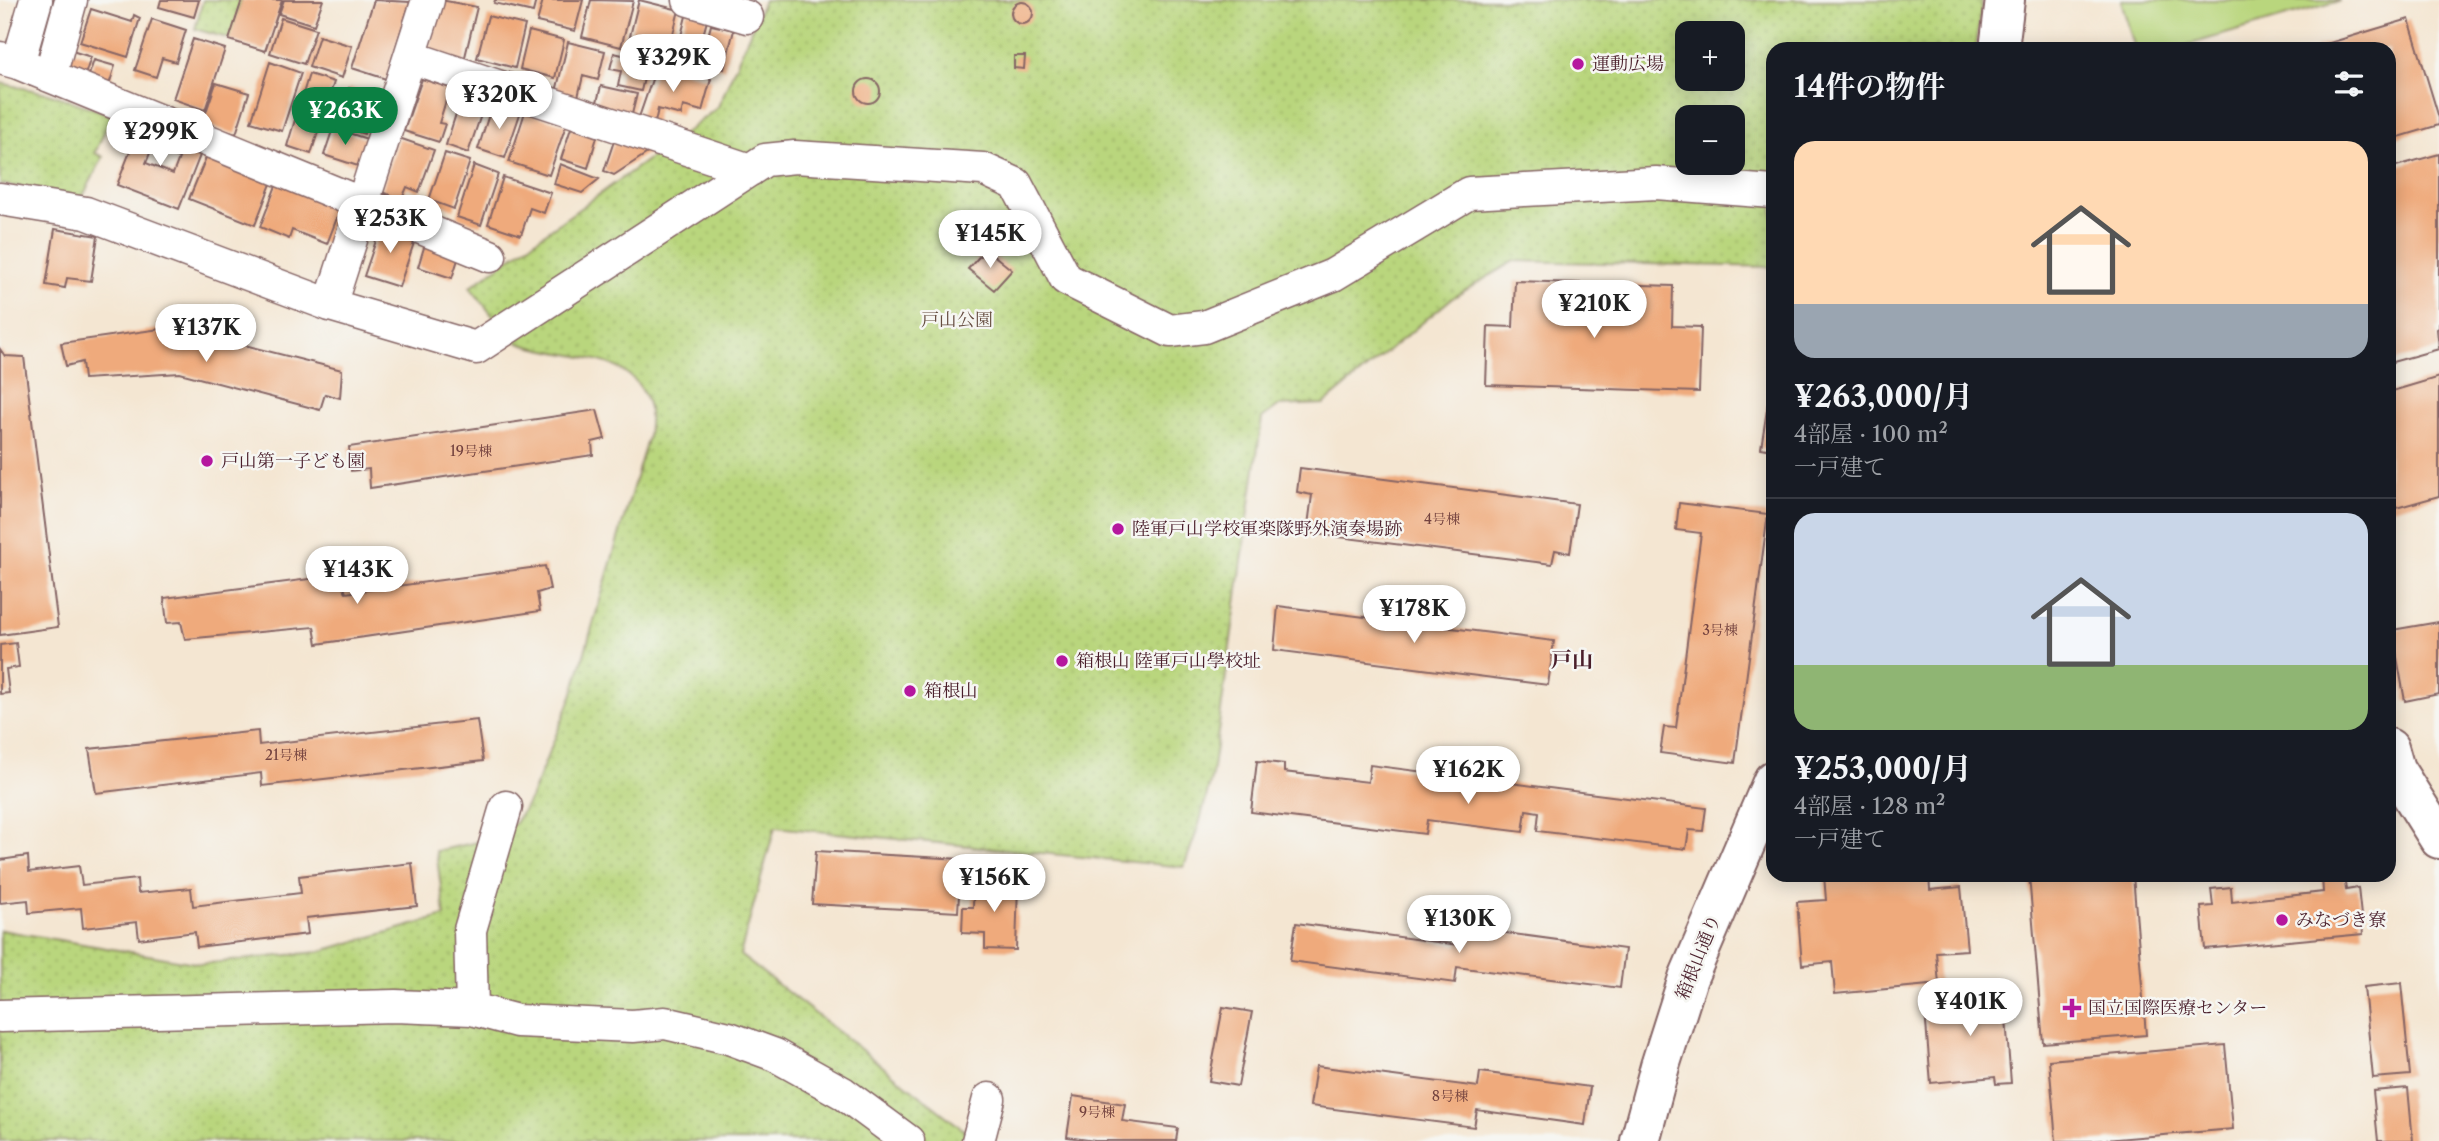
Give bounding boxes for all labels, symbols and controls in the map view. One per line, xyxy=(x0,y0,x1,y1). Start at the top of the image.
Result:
map controls xyxy=(1675,21,1745,175)
button: + xyxy=(1675,21,1745,91)
pin: ¥329K xyxy=(624,34,722,94)
text: ¥329K xyxy=(636,43,710,71)
place label: 運動広場 xyxy=(1592,53,1664,75)
marker: 運動広場 xyxy=(1570,56,1586,72)
icon: filters xyxy=(2330,65,2368,103)
text: 14件の物件 xyxy=(1794,68,1945,105)
pin: ¥320K xyxy=(450,72,548,131)
text: ¥320K xyxy=(461,80,537,108)
pin: ¥263K xyxy=(296,88,394,147)
text: ¥263K xyxy=(308,96,382,124)
button: − xyxy=(1675,105,1745,175)
pin: ¥299K xyxy=(111,108,209,168)
text: ¥299K xyxy=(122,117,198,145)
icon: home xyxy=(2018,187,2144,313)
pin: ¥253K xyxy=(341,196,439,255)
text: ¥253K xyxy=(353,204,427,232)
pin: ¥145K xyxy=(941,210,1039,270)
text: ¥145K xyxy=(955,219,1025,247)
pin: ¥210K xyxy=(1545,280,1643,340)
text: ¥210K xyxy=(1558,289,1630,317)
pin: ¥137K xyxy=(157,304,255,364)
park label: 戸山公園 xyxy=(921,309,993,331)
text: ¥137K xyxy=(171,313,241,341)
text: ¥263,000/月 xyxy=(1794,378,1973,415)
text: 4部屋 · 100 m² xyxy=(1794,420,1948,448)
house number: 19号棟 xyxy=(450,442,492,460)
place label: 戸山第一子ども園 xyxy=(221,450,365,472)
marker: 戸山第一子ども園 xyxy=(199,453,215,469)
text: 一戸建て xyxy=(1794,453,1886,481)
house number: 4号棟 xyxy=(1424,510,1460,528)
place label: 陸軍戸山学校軍楽隊野外演奏場跡 xyxy=(1132,518,1402,540)
marker: 陸軍戸山学校軍楽隊野外演奏場跡 xyxy=(1110,521,1126,537)
pin: ¥143K xyxy=(308,546,406,606)
text: ¥143K xyxy=(321,555,393,583)
icon: home xyxy=(2018,559,2144,685)
pin: ¥178K xyxy=(1365,586,1463,645)
text: ¥178K xyxy=(1379,594,1449,622)
house number: 3号棟 xyxy=(1702,621,1738,639)
district label: 戸山 xyxy=(1551,647,1593,672)
place label: 箱根山 陸軍戸山學校址 xyxy=(1076,650,1261,672)
marker: 箱根山 陸軍戸山學校址 xyxy=(1054,653,1070,669)
place label: 箱根山 xyxy=(924,680,978,702)
marker: 箱根山 xyxy=(902,683,918,699)
house number: 21号棟 xyxy=(265,746,307,764)
pin: ¥162K xyxy=(1419,746,1517,806)
text: ¥253,000/月 xyxy=(1794,750,1972,787)
text: ¥162K xyxy=(1432,755,1504,783)
text: 4部屋 · 128 m² xyxy=(1794,792,1946,820)
text: 一戸建て xyxy=(1794,825,1886,853)
pin: ¥156K xyxy=(945,855,1043,914)
text: ¥156K xyxy=(959,863,1029,891)
pin: ¥130K xyxy=(1410,895,1508,955)
text: ¥130K xyxy=(1423,904,1495,932)
place label: みなづき寮 xyxy=(2296,909,2386,931)
street label: 箱根山通り xyxy=(1671,911,1725,1003)
marker: みなづき寮 xyxy=(2274,912,2290,928)
pin: ¥401K xyxy=(1921,978,2019,1038)
text: ¥401K xyxy=(1934,987,2006,1015)
place label: 国立国際医療センター xyxy=(2088,997,2267,1019)
marker: 国立国際医療センター xyxy=(2062,998,2082,1018)
house number: 8号棟 xyxy=(1432,1087,1468,1105)
house number: 9号棟 xyxy=(1079,1103,1115,1121)

